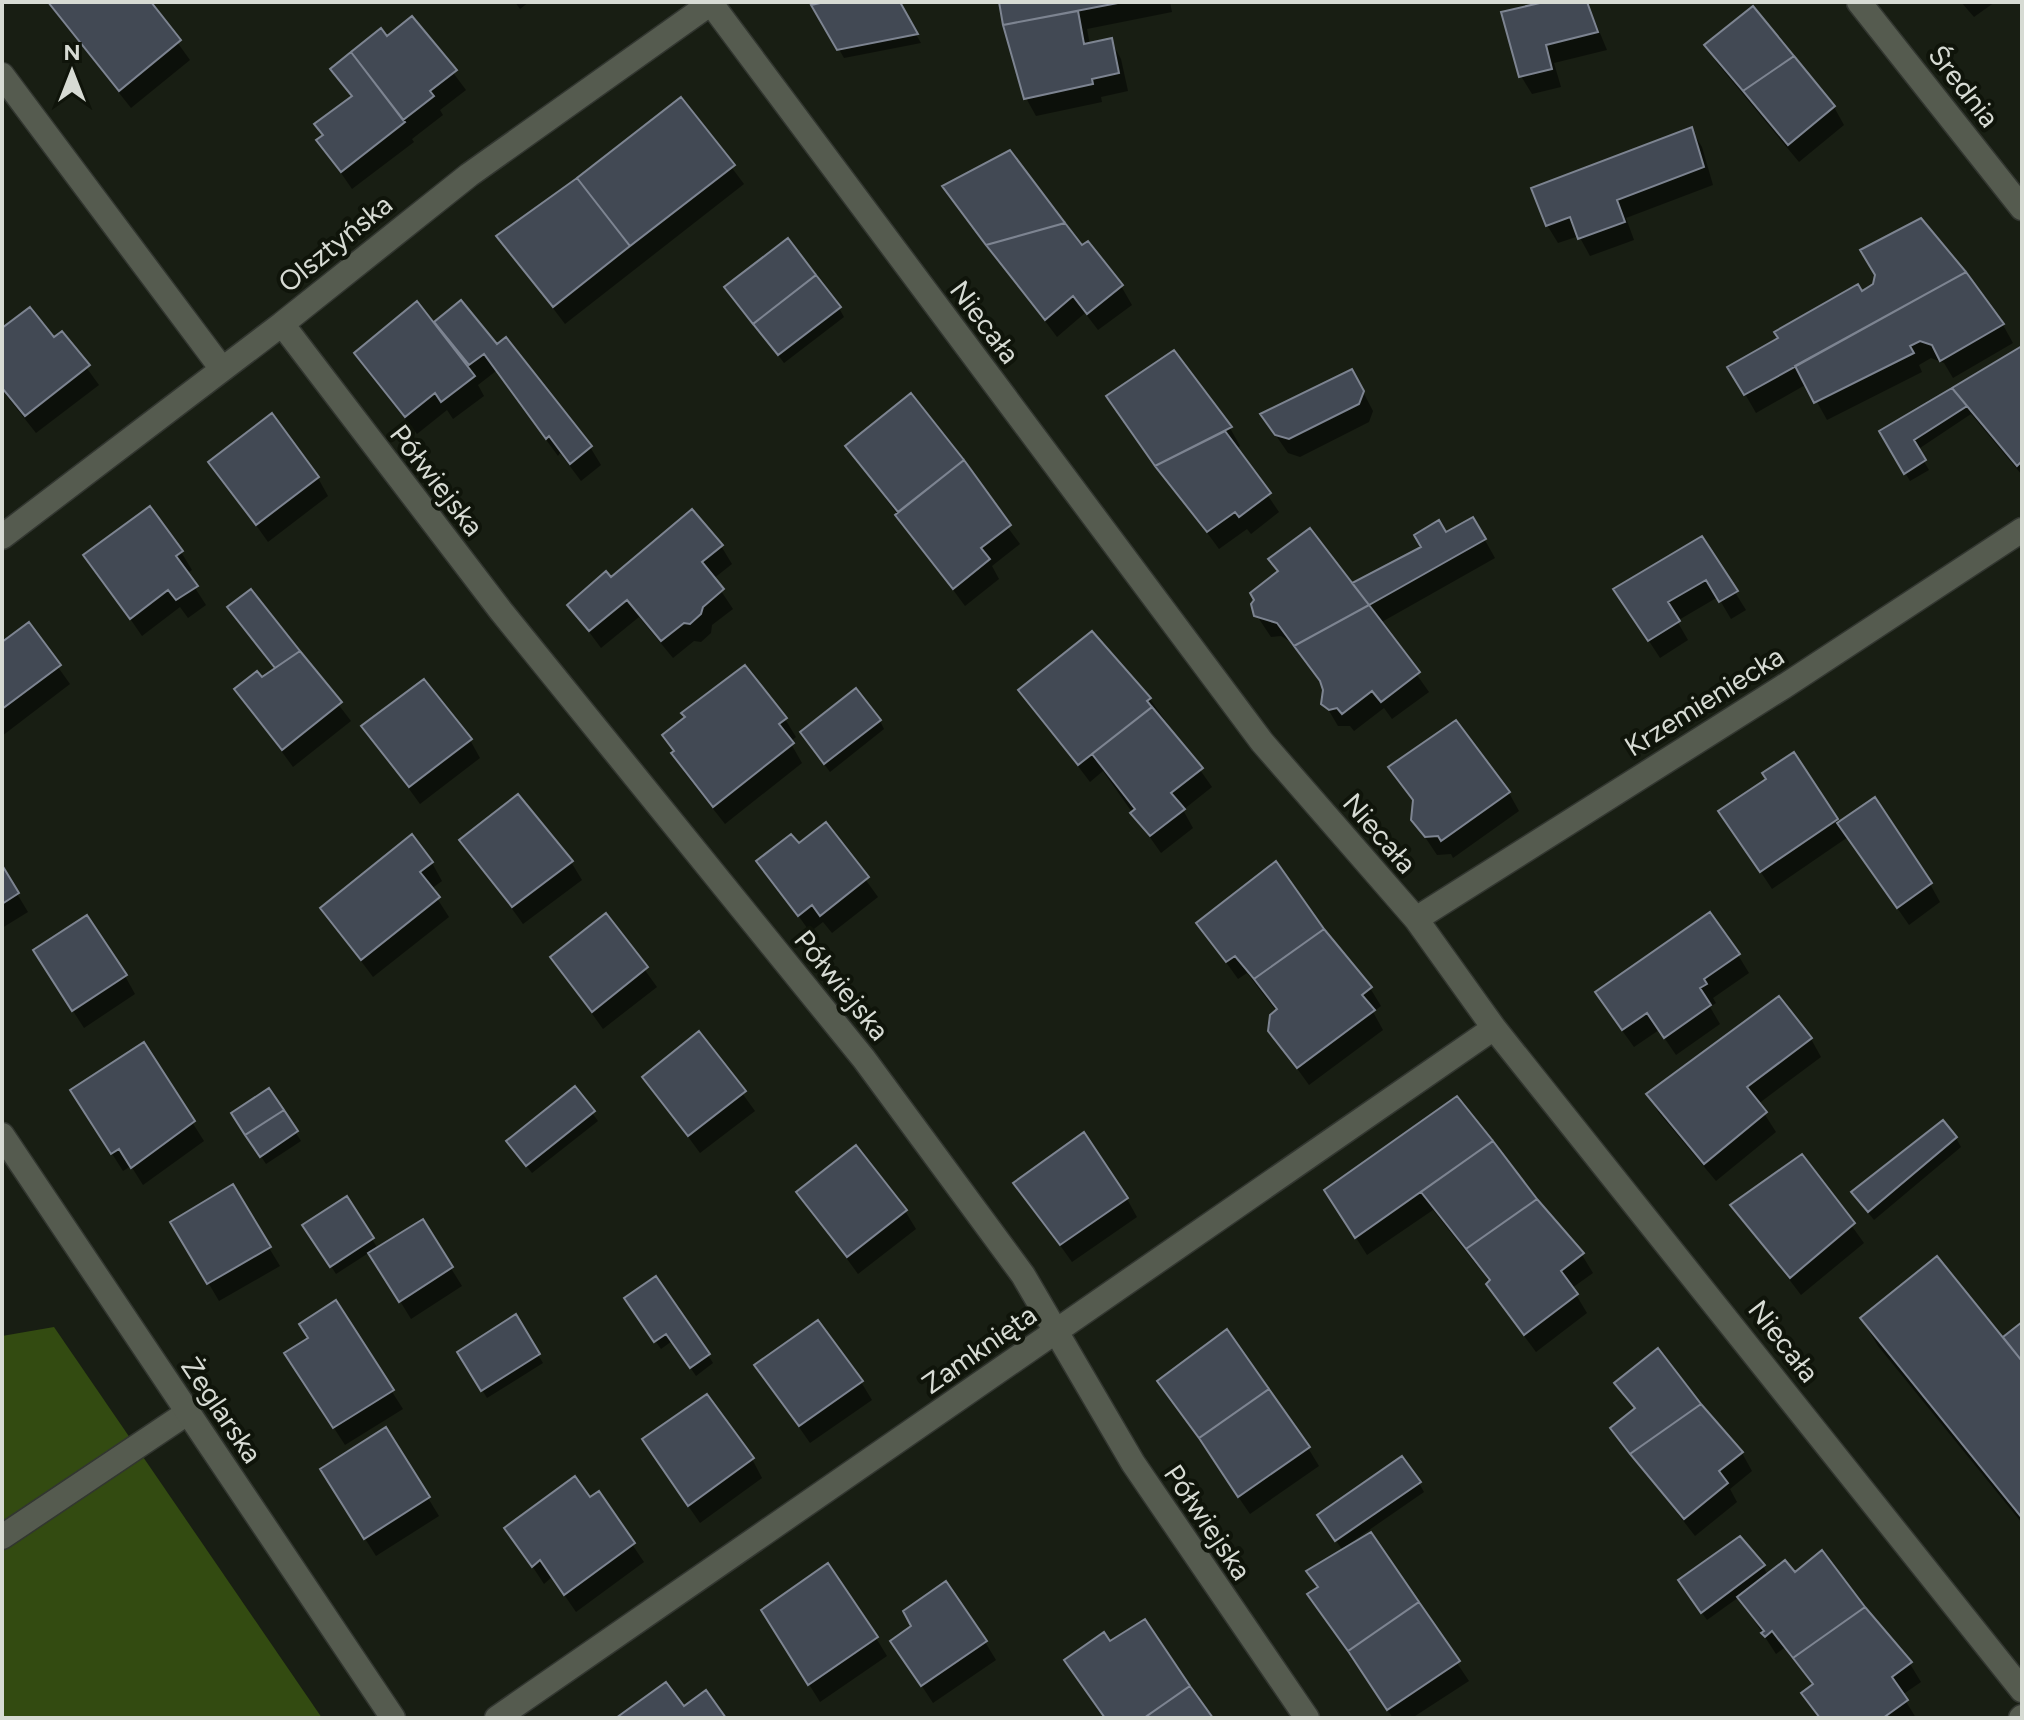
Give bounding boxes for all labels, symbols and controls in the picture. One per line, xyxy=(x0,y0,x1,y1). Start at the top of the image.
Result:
north arrow xyxy=(32,32,112,112)
street label: Średnia xyxy=(1921,38,2007,134)
text: N xyxy=(63,39,81,66)
street label: Olsztyńska xyxy=(271,187,399,299)
street label: Niecała xyxy=(943,274,1027,370)
street label: Półwiejska xyxy=(383,418,491,542)
street label: Krzemieniecka xyxy=(1618,639,1790,763)
street label: Niecała xyxy=(1336,786,1424,880)
street label: Półwiejska xyxy=(787,923,897,1047)
street label: Niecała xyxy=(1741,1293,1827,1389)
street label: Zamknięta xyxy=(915,1297,1043,1401)
street label: Żeglarska xyxy=(174,1351,270,1469)
street label: Półwiejska xyxy=(1157,1458,1259,1586)

